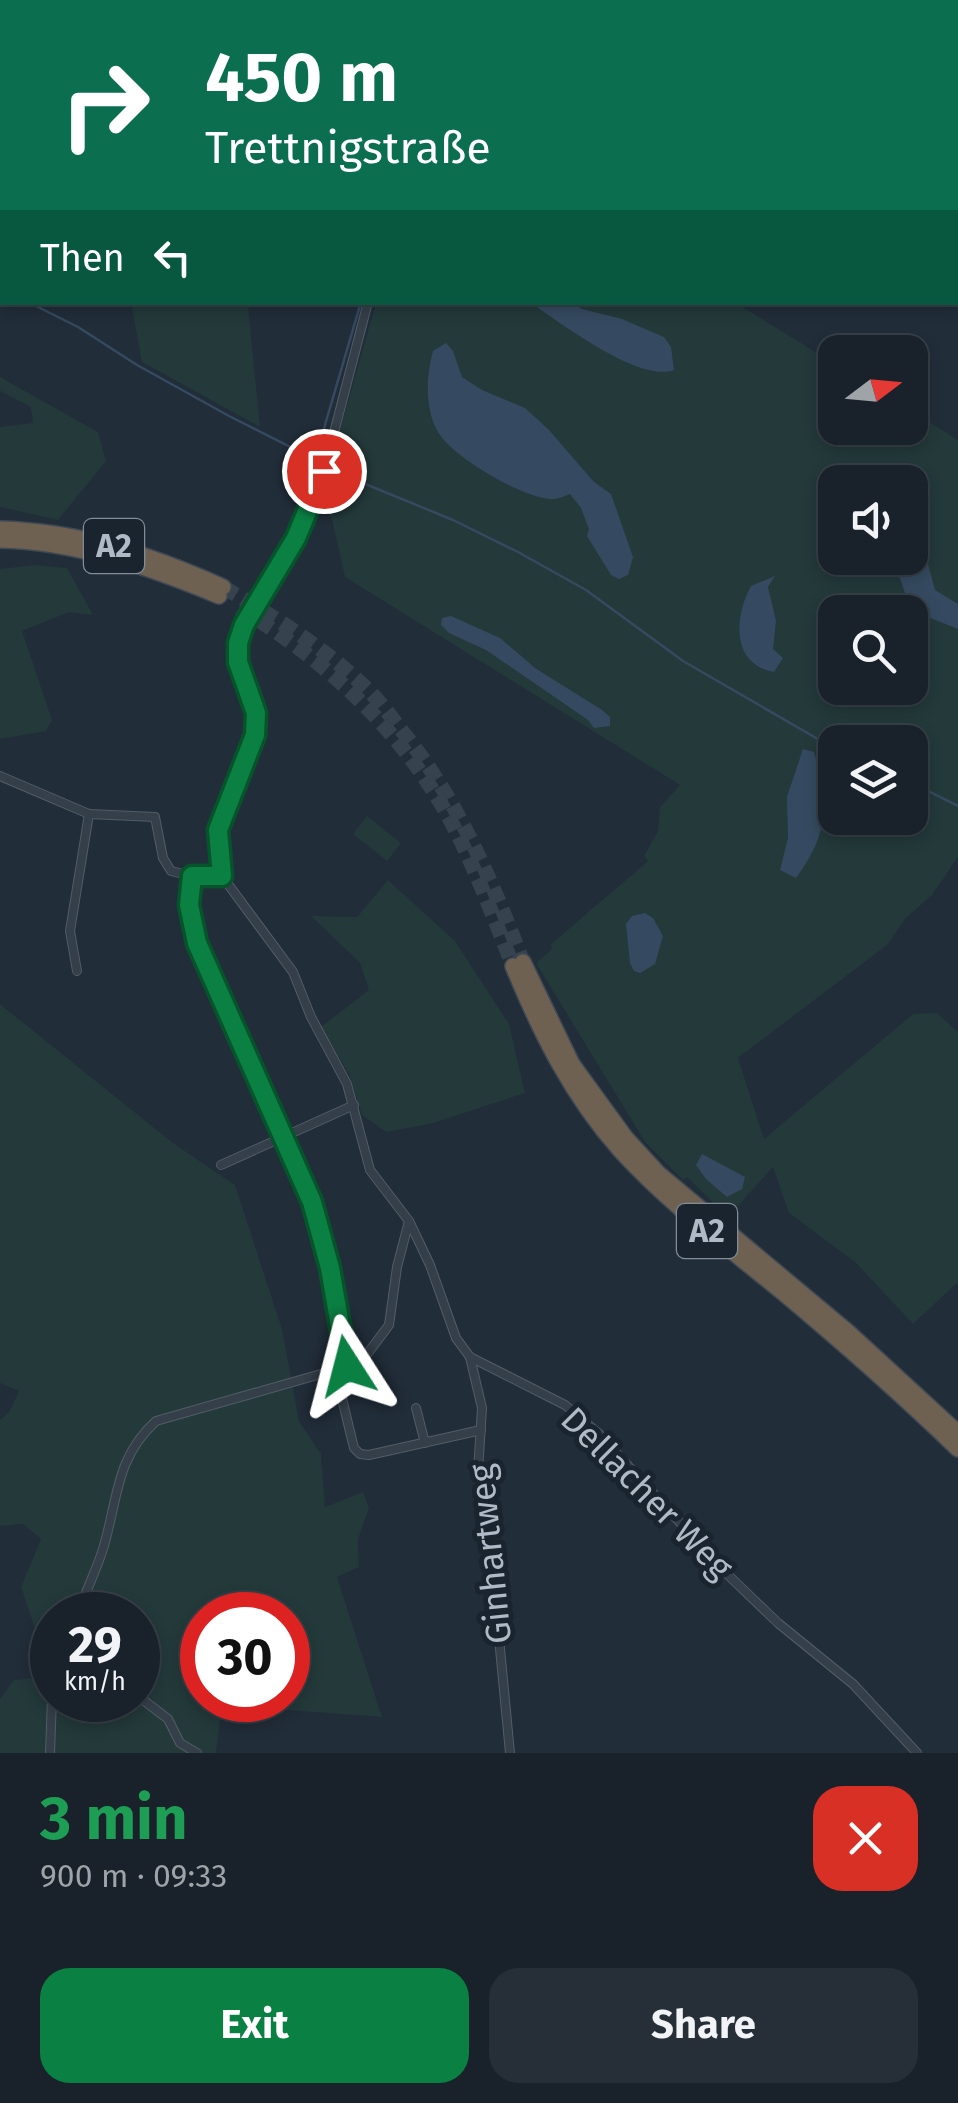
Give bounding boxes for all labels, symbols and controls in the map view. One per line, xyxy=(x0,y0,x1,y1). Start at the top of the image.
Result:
text: 450 m xyxy=(205,36,398,120)
icon: right xyxy=(40,40,170,170)
text: Trettnigstraße xyxy=(205,121,491,175)
icon: left xyxy=(145,230,200,285)
text: Then xyxy=(40,235,125,281)
north arrow xyxy=(818,335,928,445)
map controls xyxy=(818,335,928,835)
pin xyxy=(282,429,367,514)
icon: arrive xyxy=(297,444,352,499)
button: sound xyxy=(818,465,928,575)
road number: A2 xyxy=(84,519,144,573)
button: search xyxy=(818,595,928,705)
button: layers xyxy=(818,725,928,835)
road number: A2 xyxy=(677,1204,737,1258)
position arrow xyxy=(295,1314,399,1418)
street label: Dellacher Weg xyxy=(552,1398,742,1588)
street label: Ginhartweg xyxy=(460,1461,520,1646)
speed limit sign: 30 xyxy=(180,1592,310,1722)
text: 29 xyxy=(68,1615,122,1675)
text: km/h xyxy=(64,1667,126,1697)
text: 3 min xyxy=(40,1783,188,1855)
button: close xyxy=(813,1786,918,1891)
text: 900 m · 09:33 xyxy=(40,1857,227,1895)
button: Exit xyxy=(40,1968,469,2083)
button: Share xyxy=(489,1968,918,2083)

